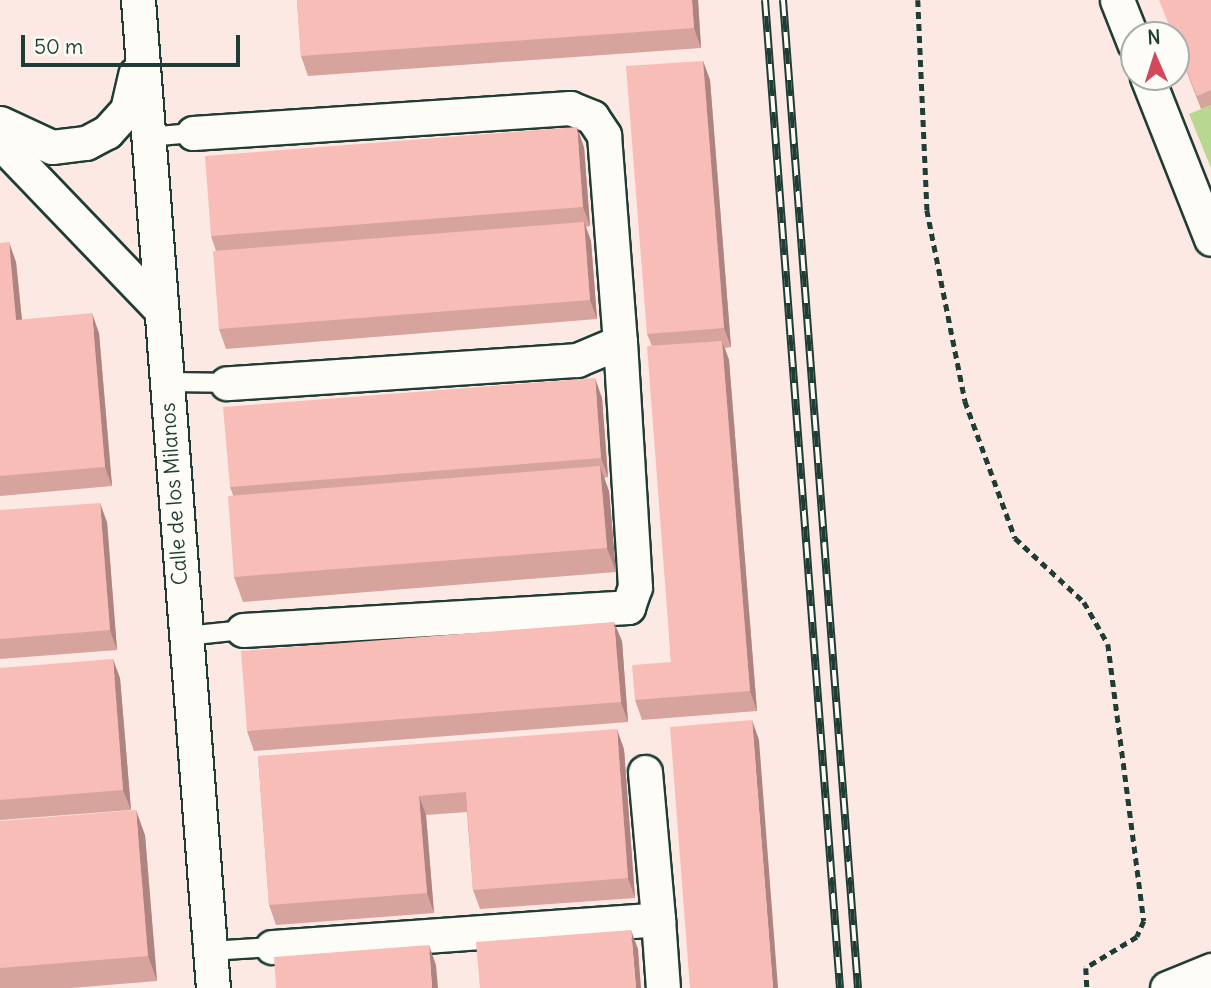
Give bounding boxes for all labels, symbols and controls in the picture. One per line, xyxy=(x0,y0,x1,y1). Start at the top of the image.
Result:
scale bar xyxy=(24,21,243,65)
north arrow xyxy=(1120,21,1190,91)
text: N xyxy=(1147,25,1161,49)
text: 50 m xyxy=(34,33,83,60)
street label: Calle de los Milanos xyxy=(155,402,193,586)

